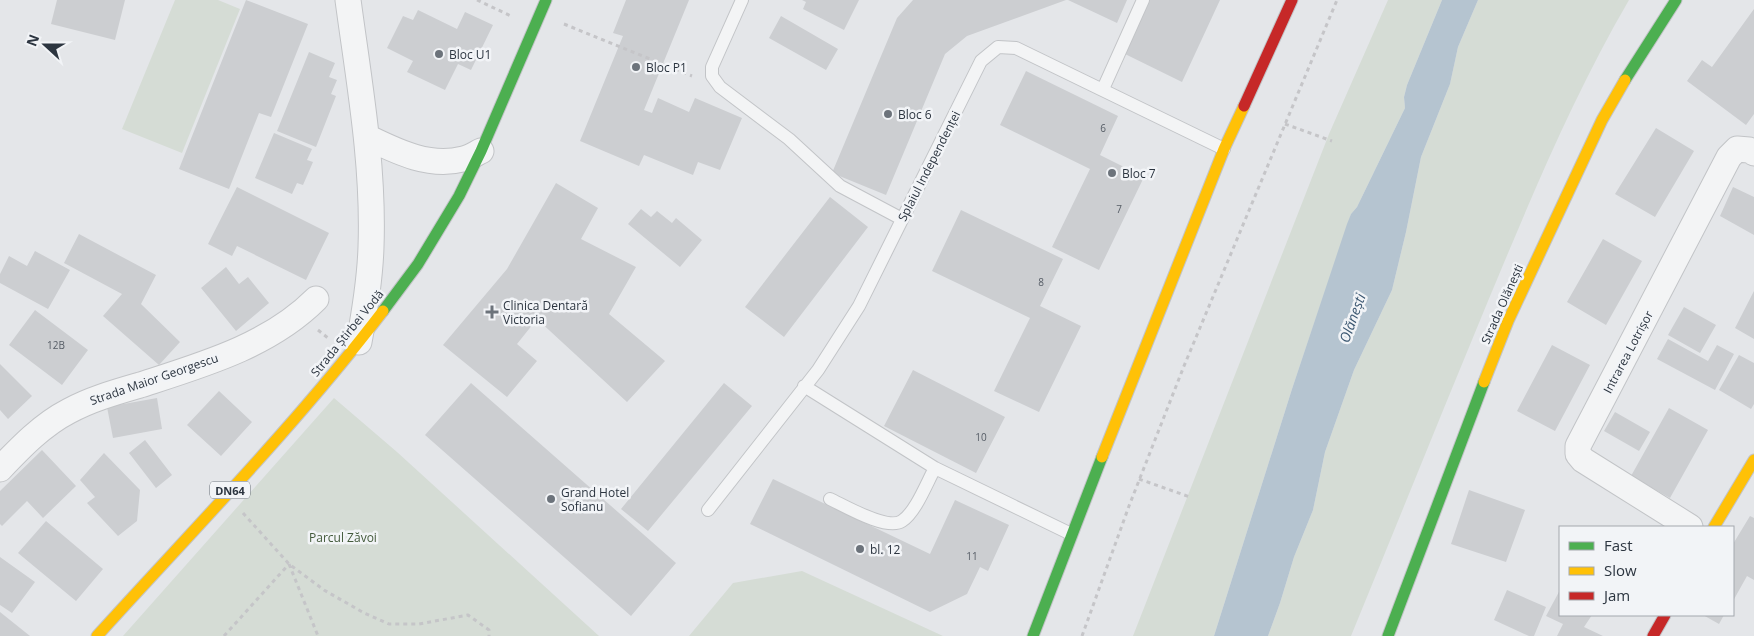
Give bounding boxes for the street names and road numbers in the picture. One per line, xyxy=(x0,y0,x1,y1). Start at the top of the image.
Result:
street label: Splaiul Independenței xyxy=(894,108,964,224)
street label: Strada Olănești xyxy=(1477,261,1527,347)
street label: Strada Știrbei Vodă xyxy=(307,286,387,380)
street label: Intrarea Lotrișor xyxy=(1599,308,1657,396)
street label: Strada Maior Georgescu xyxy=(87,349,221,409)
road number: DN64 xyxy=(210,482,250,498)

